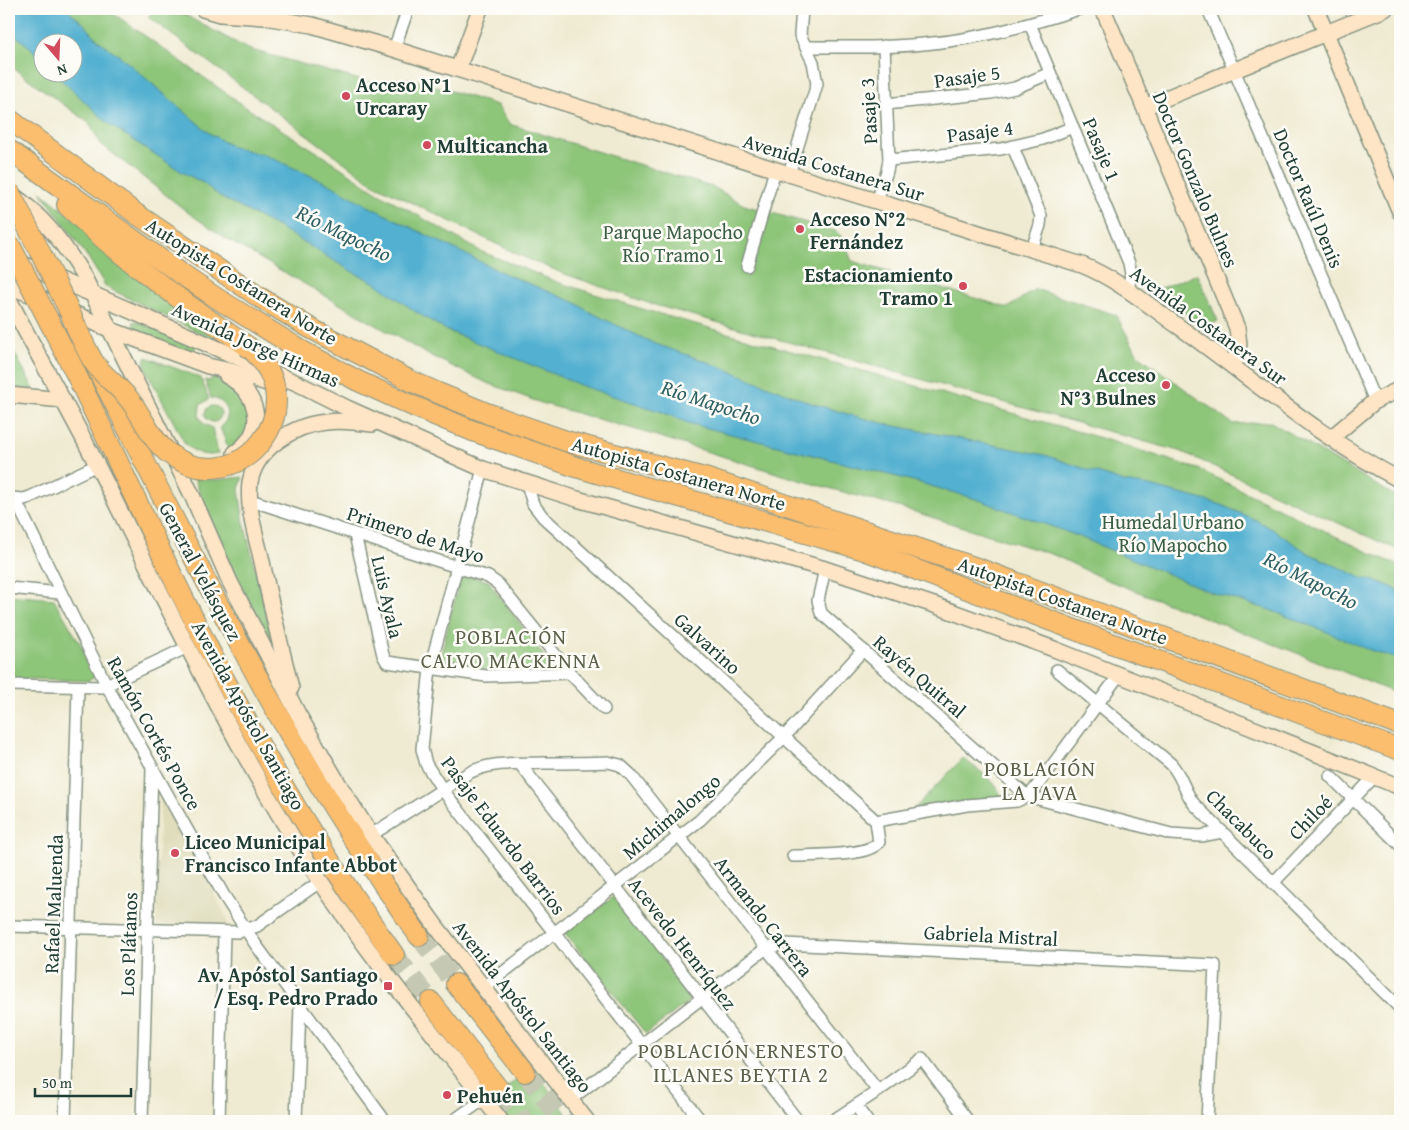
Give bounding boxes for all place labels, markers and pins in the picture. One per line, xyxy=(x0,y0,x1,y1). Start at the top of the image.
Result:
place label: Acceso N°1 Urcaray xyxy=(356,70,452,122)
marker: Acceso N°1 Urcaray xyxy=(340,90,352,102)
place label: Multicancha xyxy=(437,131,549,160)
marker: Multicancha xyxy=(421,139,433,151)
place label: Acceso N°2 Fernández xyxy=(810,204,906,256)
marker: Acceso N°2 Fernández xyxy=(794,223,806,235)
place label: Estacionamiento Tramo 1 xyxy=(805,260,953,312)
marker: Estacionamiento Tramo 1 xyxy=(957,280,969,292)
place label: Acceso N°3 Bulnes xyxy=(1060,360,1156,412)
marker: Acceso N°3 Bulnes xyxy=(1160,379,1172,391)
place label: Liceo Municipal Francisco Infante Abbot xyxy=(185,827,397,879)
marker: Liceo Municipal Francisco Infante Abbot xyxy=(169,847,181,859)
place label: Av. Apóstol Santiago / Esq. Pedro Prado xyxy=(198,960,378,1012)
marker: Av. Apóstol Santiago / Esq. Pedro Prado xyxy=(382,980,394,992)
place label: Pehuén xyxy=(457,1081,524,1110)
marker: Pehuén xyxy=(441,1089,453,1101)

